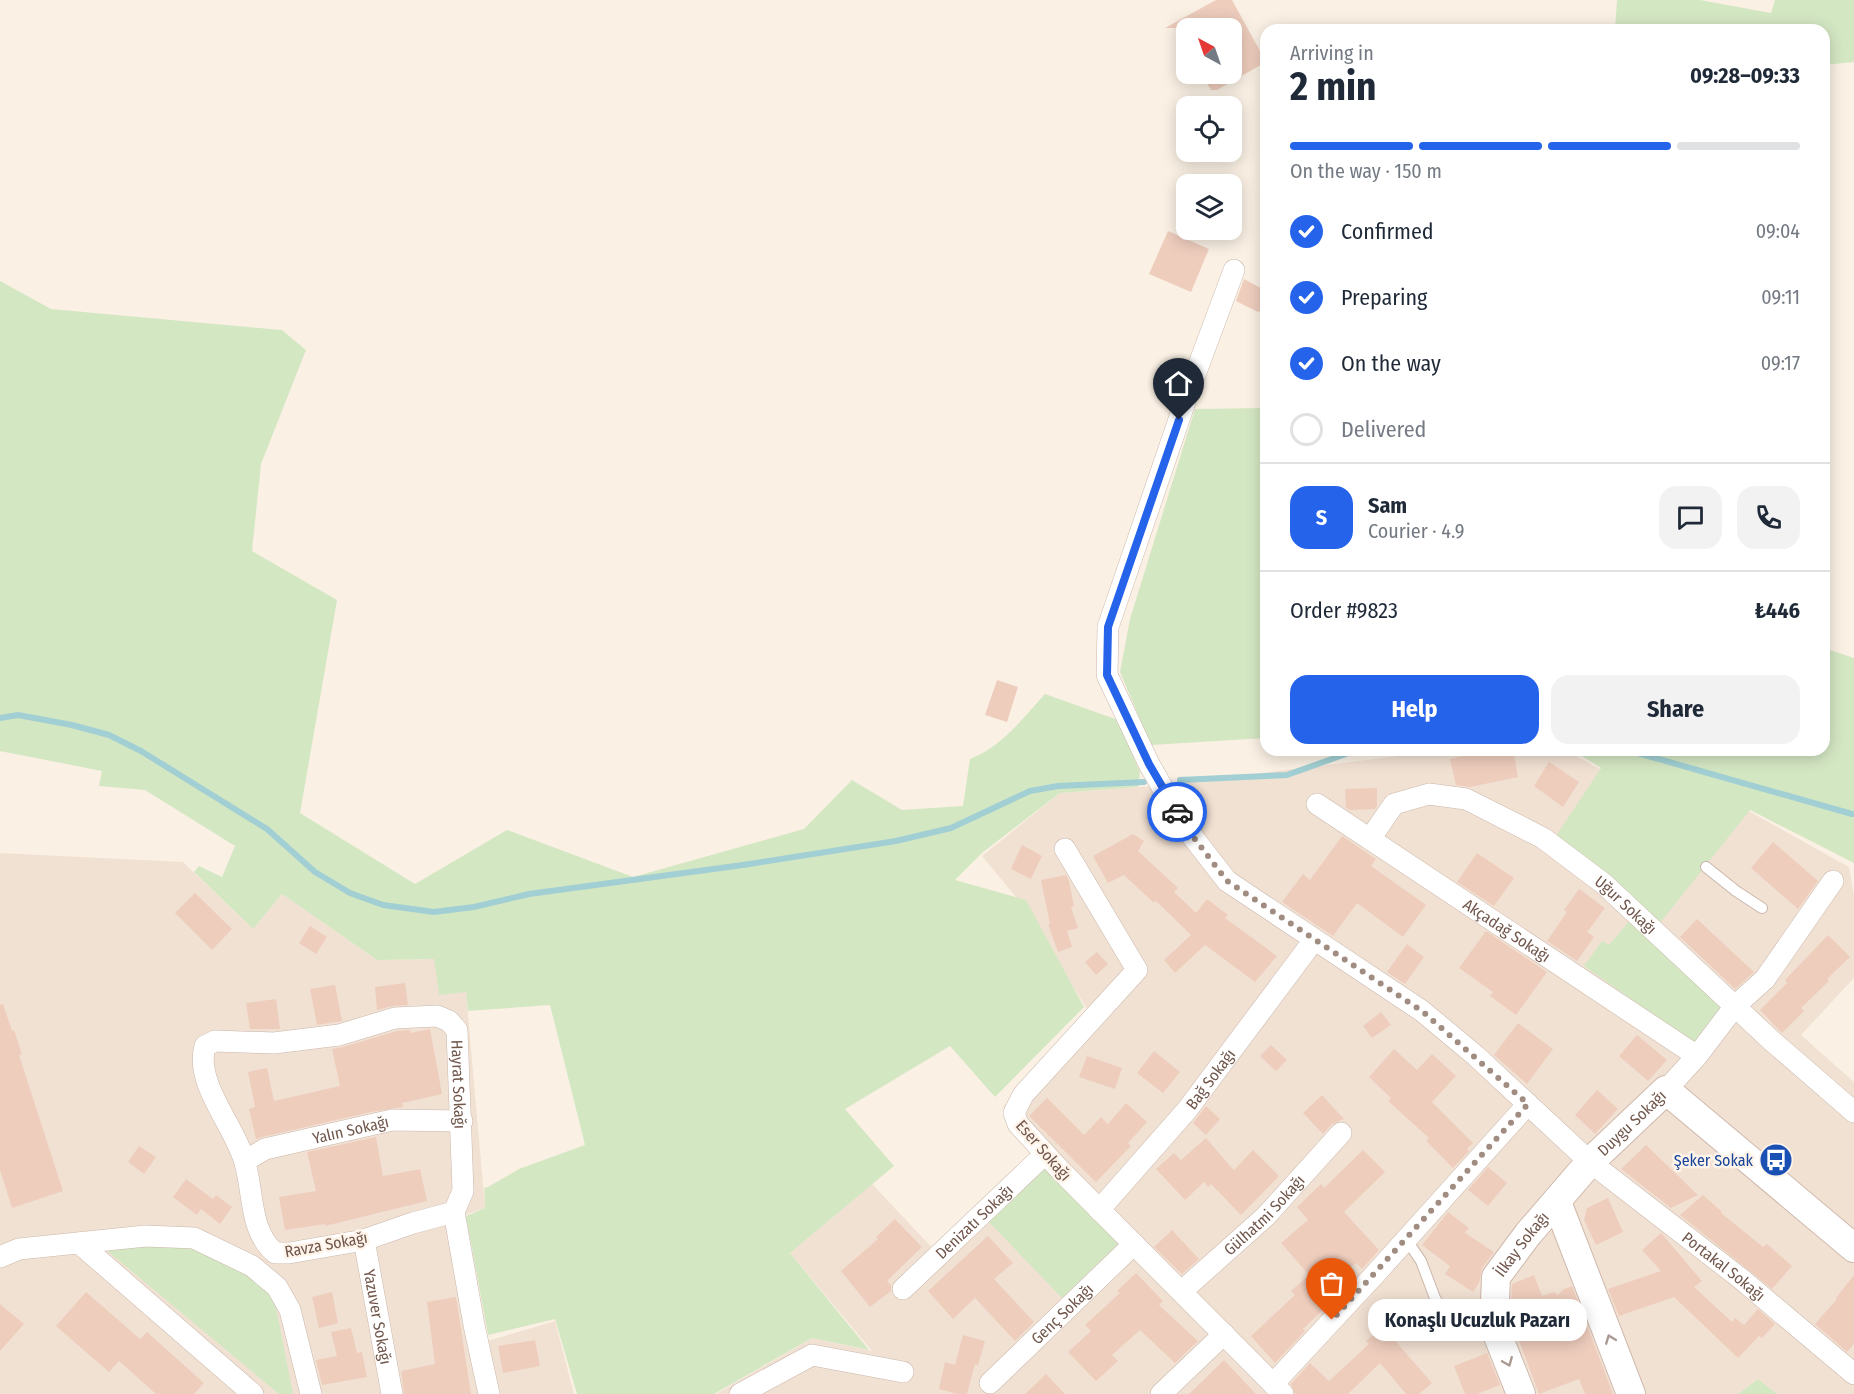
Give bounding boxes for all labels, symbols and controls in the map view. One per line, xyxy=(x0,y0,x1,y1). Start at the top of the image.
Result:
north arrow xyxy=(1176,18,1242,84)
map controls xyxy=(1176,18,1242,240)
text: Arriving in xyxy=(1290,41,1374,65)
text: 09:28–09:33 xyxy=(1690,62,1800,89)
text: 2 min xyxy=(1290,64,1376,110)
button: locate xyxy=(1176,96,1242,162)
text: On the way · 150 m xyxy=(1290,159,1442,183)
button: layers xyxy=(1176,174,1242,240)
icon: check xyxy=(1290,215,1323,248)
text: Confirmed xyxy=(1341,218,1434,245)
text: 09:04 xyxy=(1756,219,1800,243)
icon: check xyxy=(1290,281,1323,314)
text: Preparing xyxy=(1341,284,1427,311)
text: 09:11 xyxy=(1761,285,1800,309)
icon: check xyxy=(1290,347,1323,380)
text: On the way xyxy=(1341,350,1441,377)
text: 09:17 xyxy=(1761,351,1800,375)
pin xyxy=(1153,358,1204,420)
icon: home xyxy=(1162,367,1195,400)
text: Delivered xyxy=(1341,416,1426,443)
button: chat xyxy=(1659,486,1722,549)
button: phone xyxy=(1737,486,1800,549)
text: Sam xyxy=(1368,492,1407,519)
text: S xyxy=(1316,504,1327,531)
text: Courier · 4.9 xyxy=(1368,519,1464,543)
text: Order #9823 xyxy=(1290,597,1398,624)
text: ₺446 xyxy=(1755,597,1800,624)
button: Help xyxy=(1290,675,1539,744)
button: Share xyxy=(1551,675,1800,744)
courier xyxy=(1147,782,1207,842)
icon: car xyxy=(1161,796,1194,829)
street label: Uğur Sokağı xyxy=(1591,872,1660,938)
street label: Akçadağ Sokağı xyxy=(1460,895,1554,966)
street label: Hayrat Sokağı xyxy=(447,1039,470,1129)
street label: Bağ Sokağı xyxy=(1182,1045,1239,1113)
street label: Duygu Sokağı xyxy=(1594,1086,1670,1160)
street label: Yalın Sokağı xyxy=(311,1112,391,1148)
street label: Eser Sokağı xyxy=(1012,1116,1075,1185)
bus stop icon: Şeker Sokak xyxy=(1758,1142,1794,1178)
place label: Şeker Sokak xyxy=(1674,1151,1754,1170)
street label: Gülhatmi Sokağı xyxy=(1220,1171,1309,1259)
street label: Denizatı Sokağı xyxy=(932,1181,1017,1263)
street label: İlkay Sokağı xyxy=(1491,1208,1553,1280)
street label: Ravza Sokağı xyxy=(283,1228,369,1261)
street label: Portakal Sokağı xyxy=(1678,1228,1769,1305)
pin xyxy=(1306,1258,1357,1320)
icon: bag xyxy=(1315,1267,1348,1300)
street label: Yazuver Sokağı xyxy=(359,1268,395,1366)
street label: Genç Sokağı xyxy=(1027,1280,1097,1348)
callout: Konaşlı Ucuzluk Pazarı xyxy=(1368,1299,1587,1341)
text: Konaşlı Ucuzluk Pazarı xyxy=(1385,1308,1570,1332)
one-way arrow xyxy=(1605,1335,1617,1346)
one-way arrow xyxy=(1501,1356,1513,1367)

